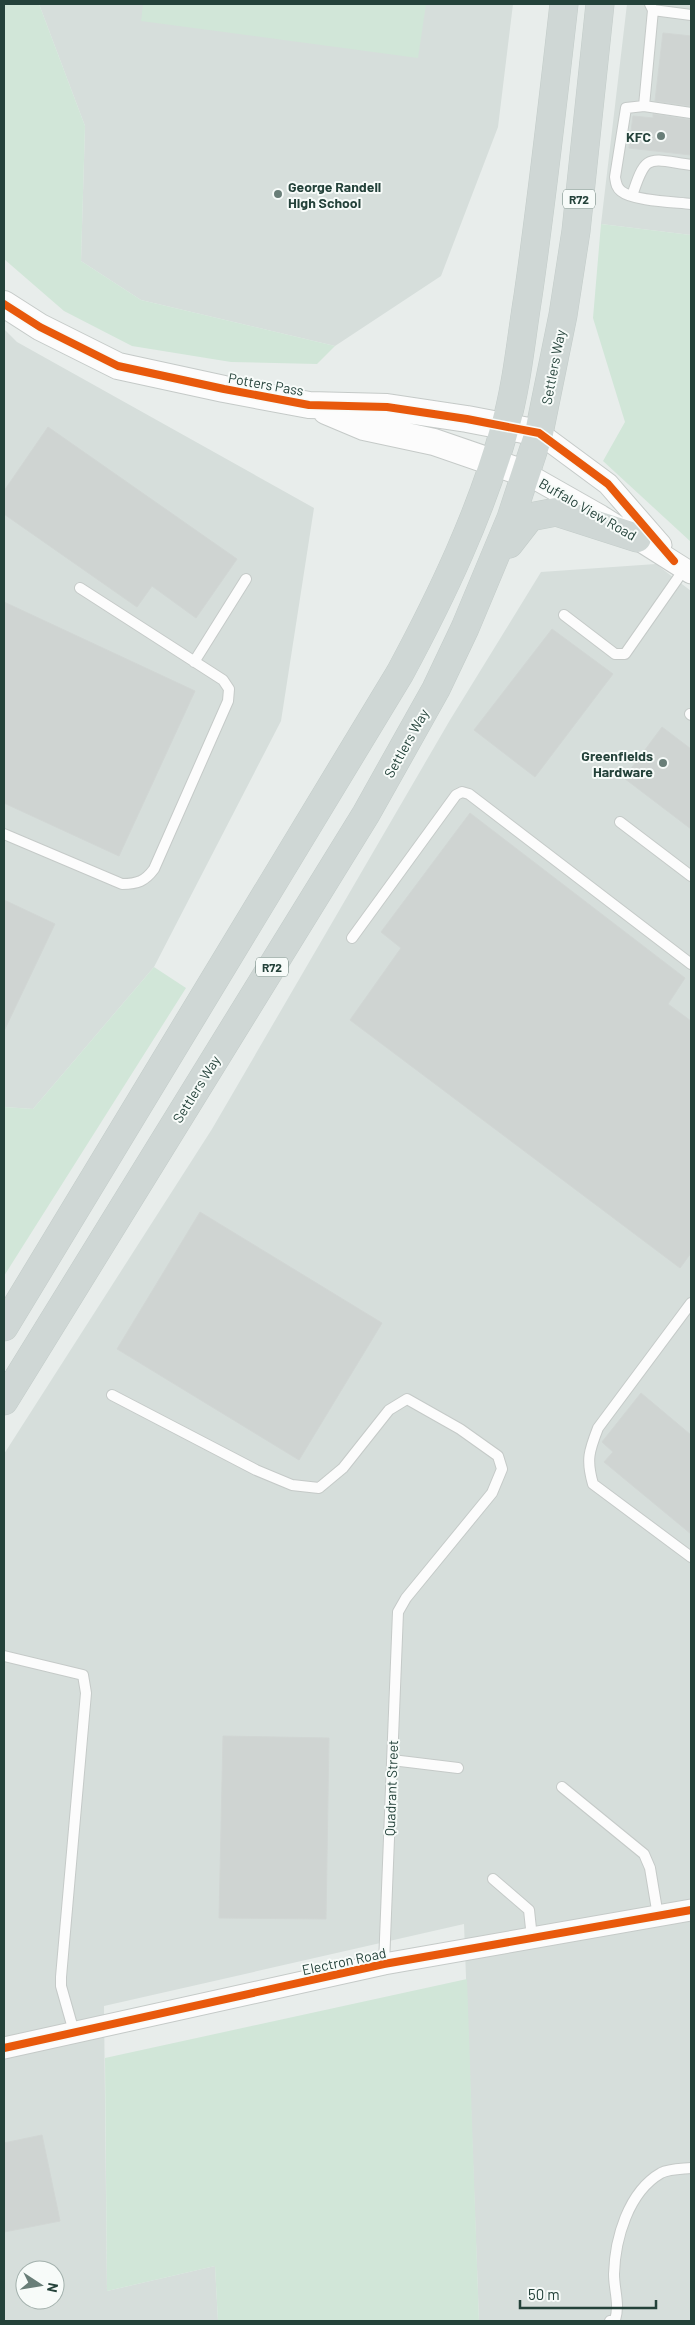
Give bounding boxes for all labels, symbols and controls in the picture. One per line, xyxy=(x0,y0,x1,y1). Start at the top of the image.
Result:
place label: KFC xyxy=(626,128,651,145)
marker: KFC xyxy=(655,130,667,142)
place label: George Randell High School xyxy=(288,178,381,211)
marker: George Randell High School xyxy=(272,188,284,200)
road number: R72 xyxy=(563,190,595,208)
street label: Settlers Way xyxy=(537,327,569,406)
street label: Potters Pass xyxy=(227,369,305,399)
street label: Buffalo View Road xyxy=(536,474,640,544)
street label: Settlers Way xyxy=(380,705,432,780)
place label: Greenfields Hardware xyxy=(581,747,653,780)
marker: Greenfields Hardware xyxy=(657,757,669,769)
road number: R72 xyxy=(256,958,288,976)
street label: Settlers Way xyxy=(169,1052,224,1126)
street label: Quadrant Street xyxy=(381,1740,401,1836)
street label: Electron Road xyxy=(300,1944,388,1978)
north arrow xyxy=(15,2260,65,2310)
scale bar xyxy=(520,2278,656,2310)
text: N xyxy=(44,2281,62,2294)
text: 50 m xyxy=(528,2285,560,2303)

